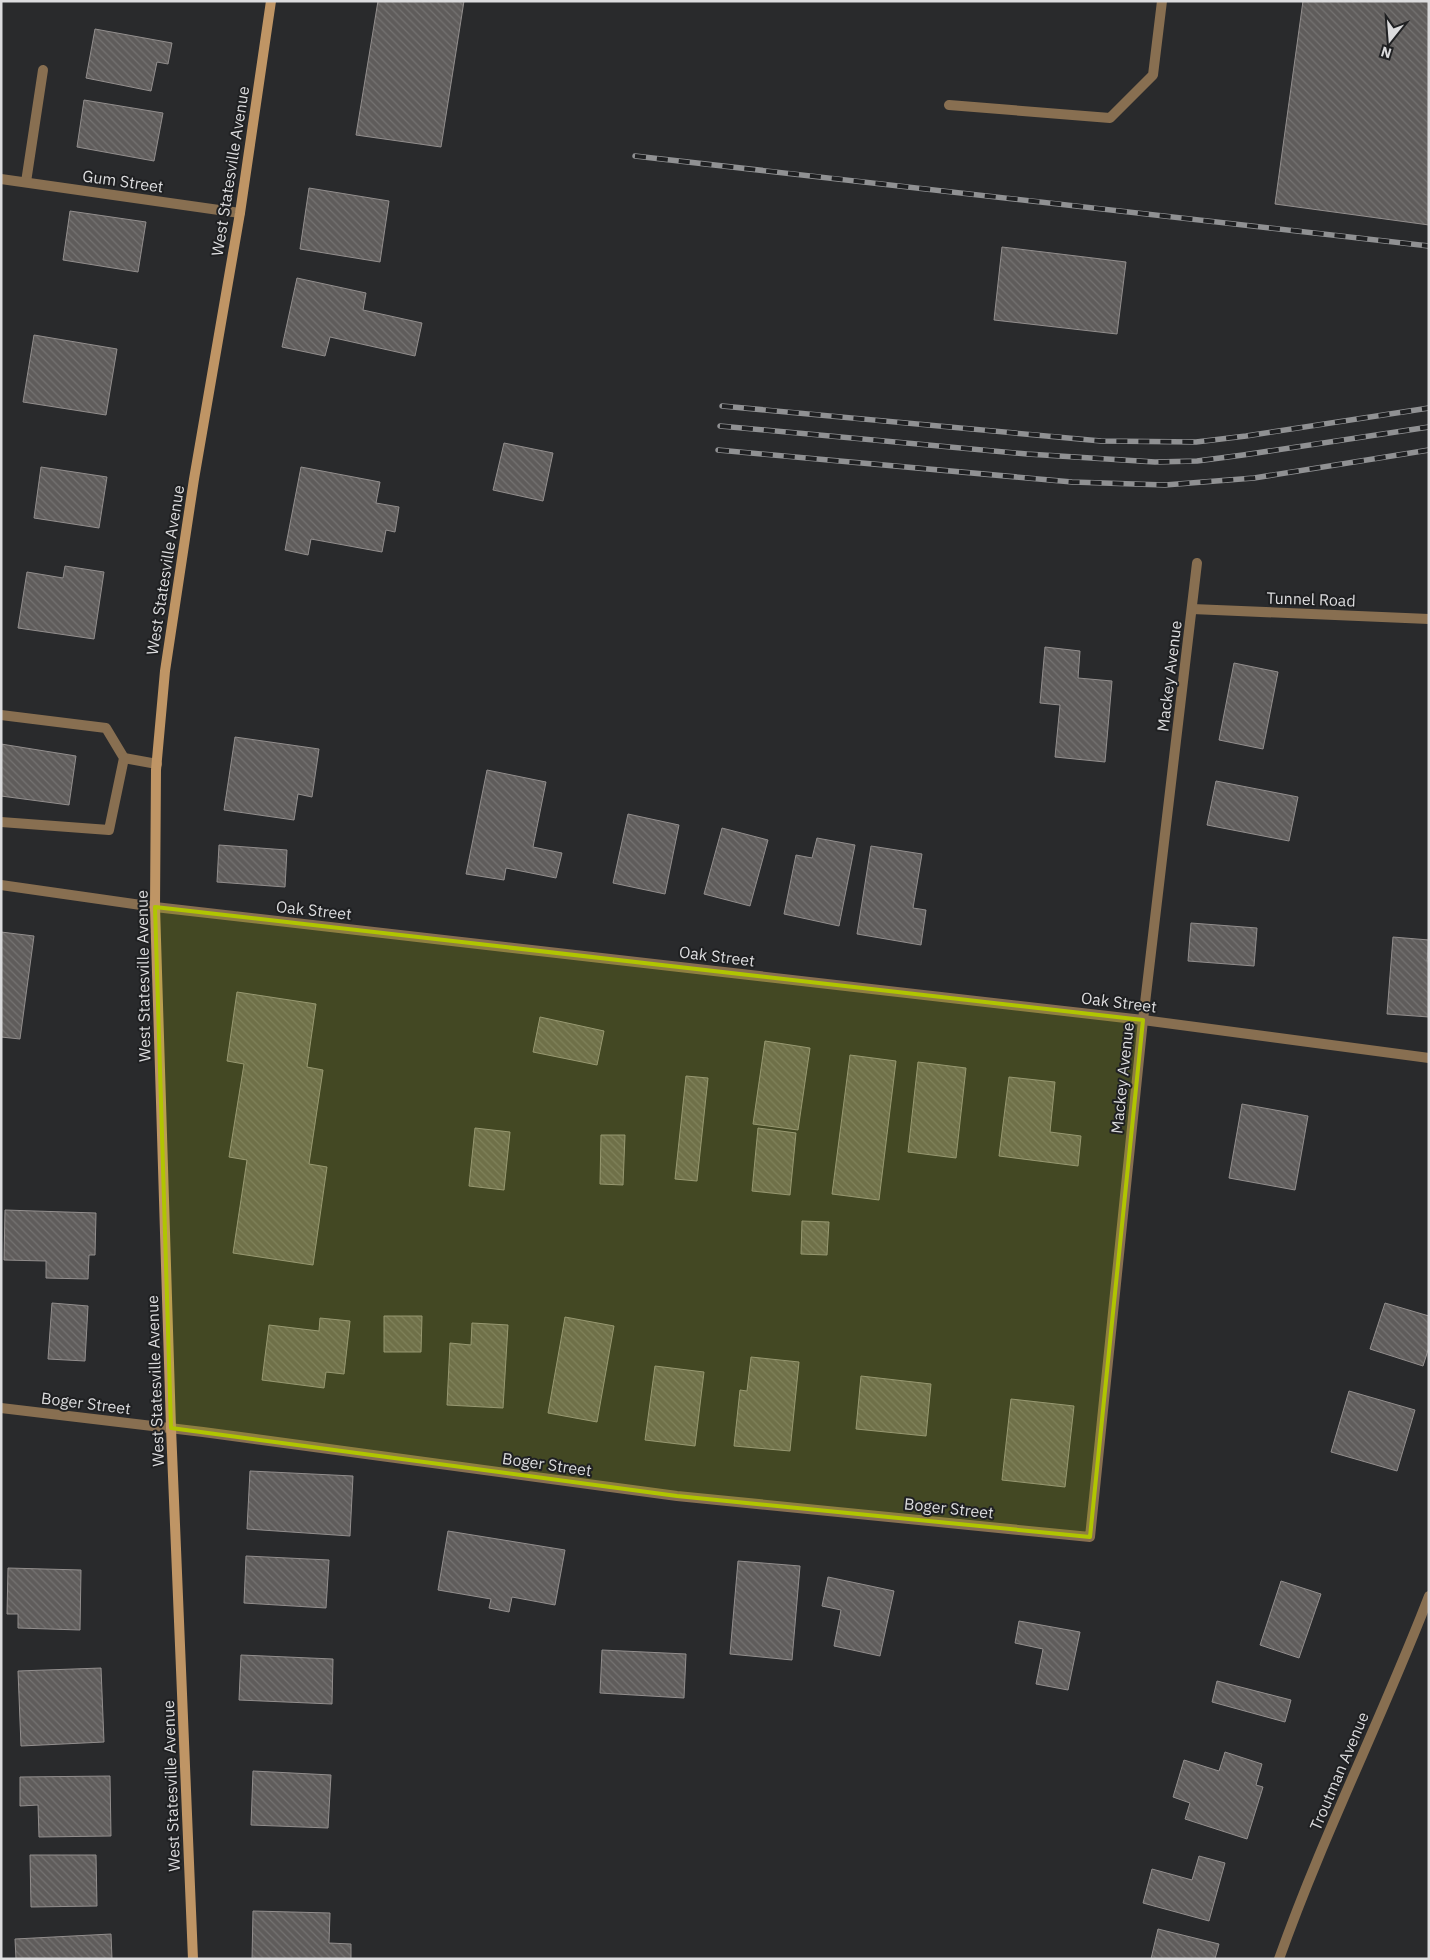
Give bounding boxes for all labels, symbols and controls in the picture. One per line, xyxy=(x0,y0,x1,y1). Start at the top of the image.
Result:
north arrow xyxy=(1365,15,1415,65)
text: N xyxy=(1379,42,1394,63)
street label: West Statesville Avenue xyxy=(207,84,253,257)
street label: Gum Street xyxy=(81,165,165,197)
street label: West Statesville Avenue xyxy=(142,483,188,656)
street label: Tunnel Road xyxy=(1266,587,1356,611)
street label: Mackey Avenue xyxy=(1152,619,1186,733)
street label: West Statesville Avenue xyxy=(131,890,154,1062)
street label: Oak Street xyxy=(275,896,353,924)
street label: Oak Street xyxy=(678,941,756,971)
street label: Oak Street xyxy=(1080,987,1158,1017)
street label: Mackey Avenue xyxy=(1106,1021,1138,1135)
street label: West Statesville Avenue xyxy=(142,1295,168,1467)
street label: Boger Street xyxy=(40,1388,132,1418)
street label: Boger Street xyxy=(501,1448,593,1480)
street label: Boger Street xyxy=(903,1493,995,1523)
street label: West Statesville Avenue xyxy=(158,1700,184,1872)
street label: Troutman Avenue xyxy=(1305,1709,1373,1833)

